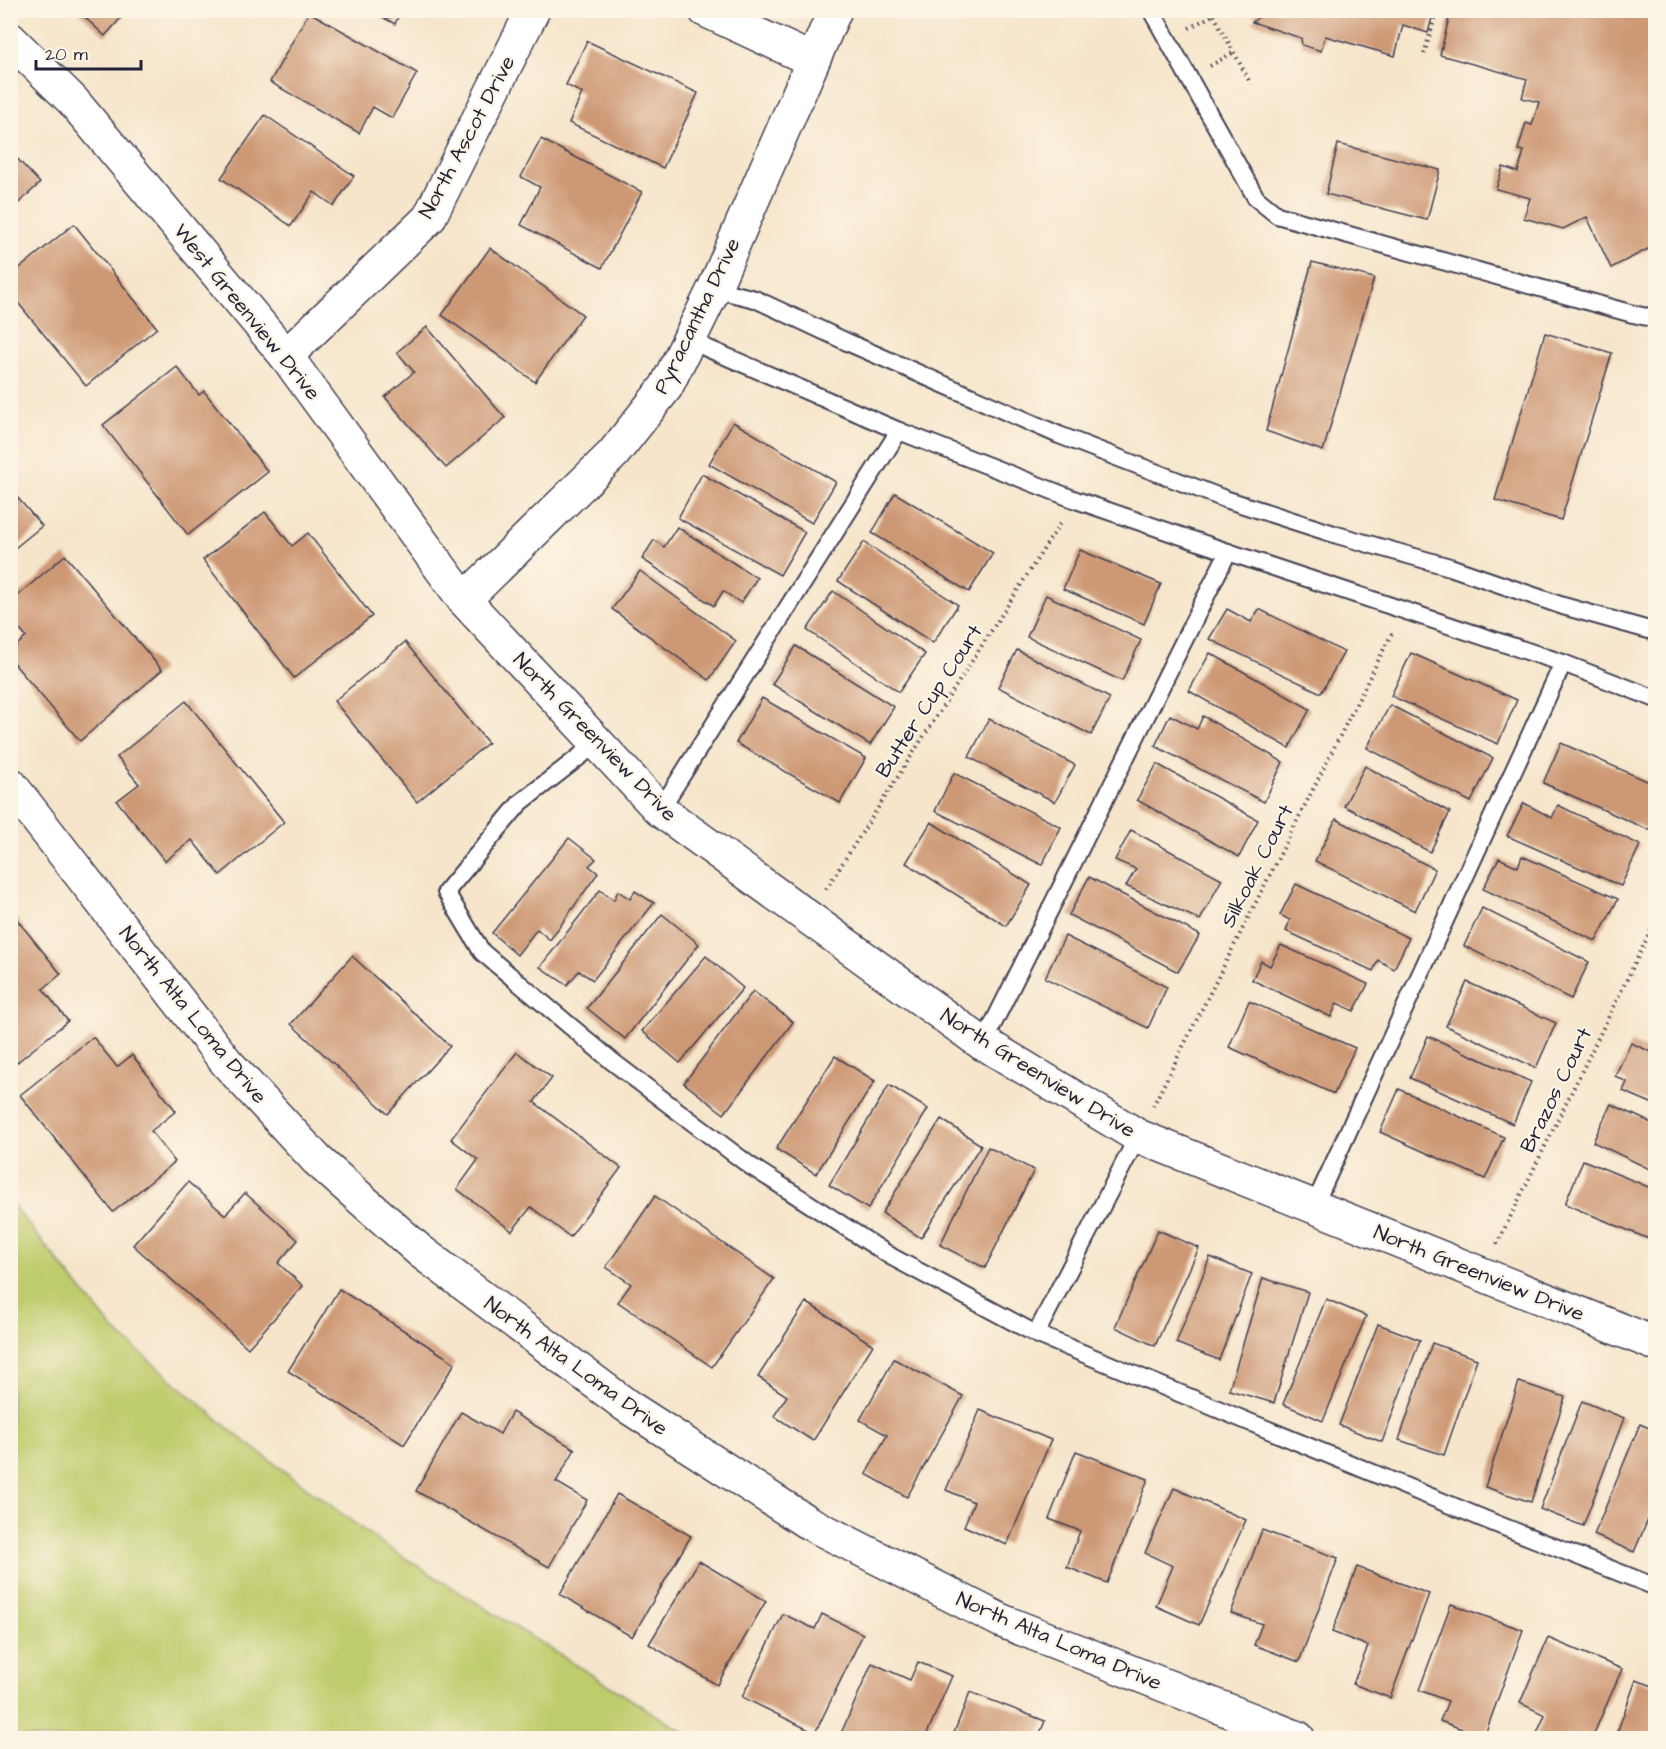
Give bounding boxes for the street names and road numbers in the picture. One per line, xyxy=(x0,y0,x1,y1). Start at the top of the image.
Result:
street label: North Ascot Drive xyxy=(412,51,522,223)
street label: West Greenview Drive xyxy=(167,218,327,406)
street label: Pyracantha Drive xyxy=(647,233,749,400)
street label: Butter Cup Court xyxy=(869,618,990,784)
street label: North Greenview Drive xyxy=(507,646,683,828)
street label: Silkoak Court xyxy=(1214,799,1301,932)
street label: North Alta Loma Drive xyxy=(112,920,274,1110)
street label: North Greenview Drive xyxy=(935,1001,1141,1145)
street label: Brazos Court xyxy=(1513,1022,1599,1157)
street label: North Greenview Drive xyxy=(1369,1217,1589,1329)
street label: North Alta Loma Drive xyxy=(478,1289,674,1443)
street label: North Alta Loma Drive xyxy=(952,1585,1166,1697)

